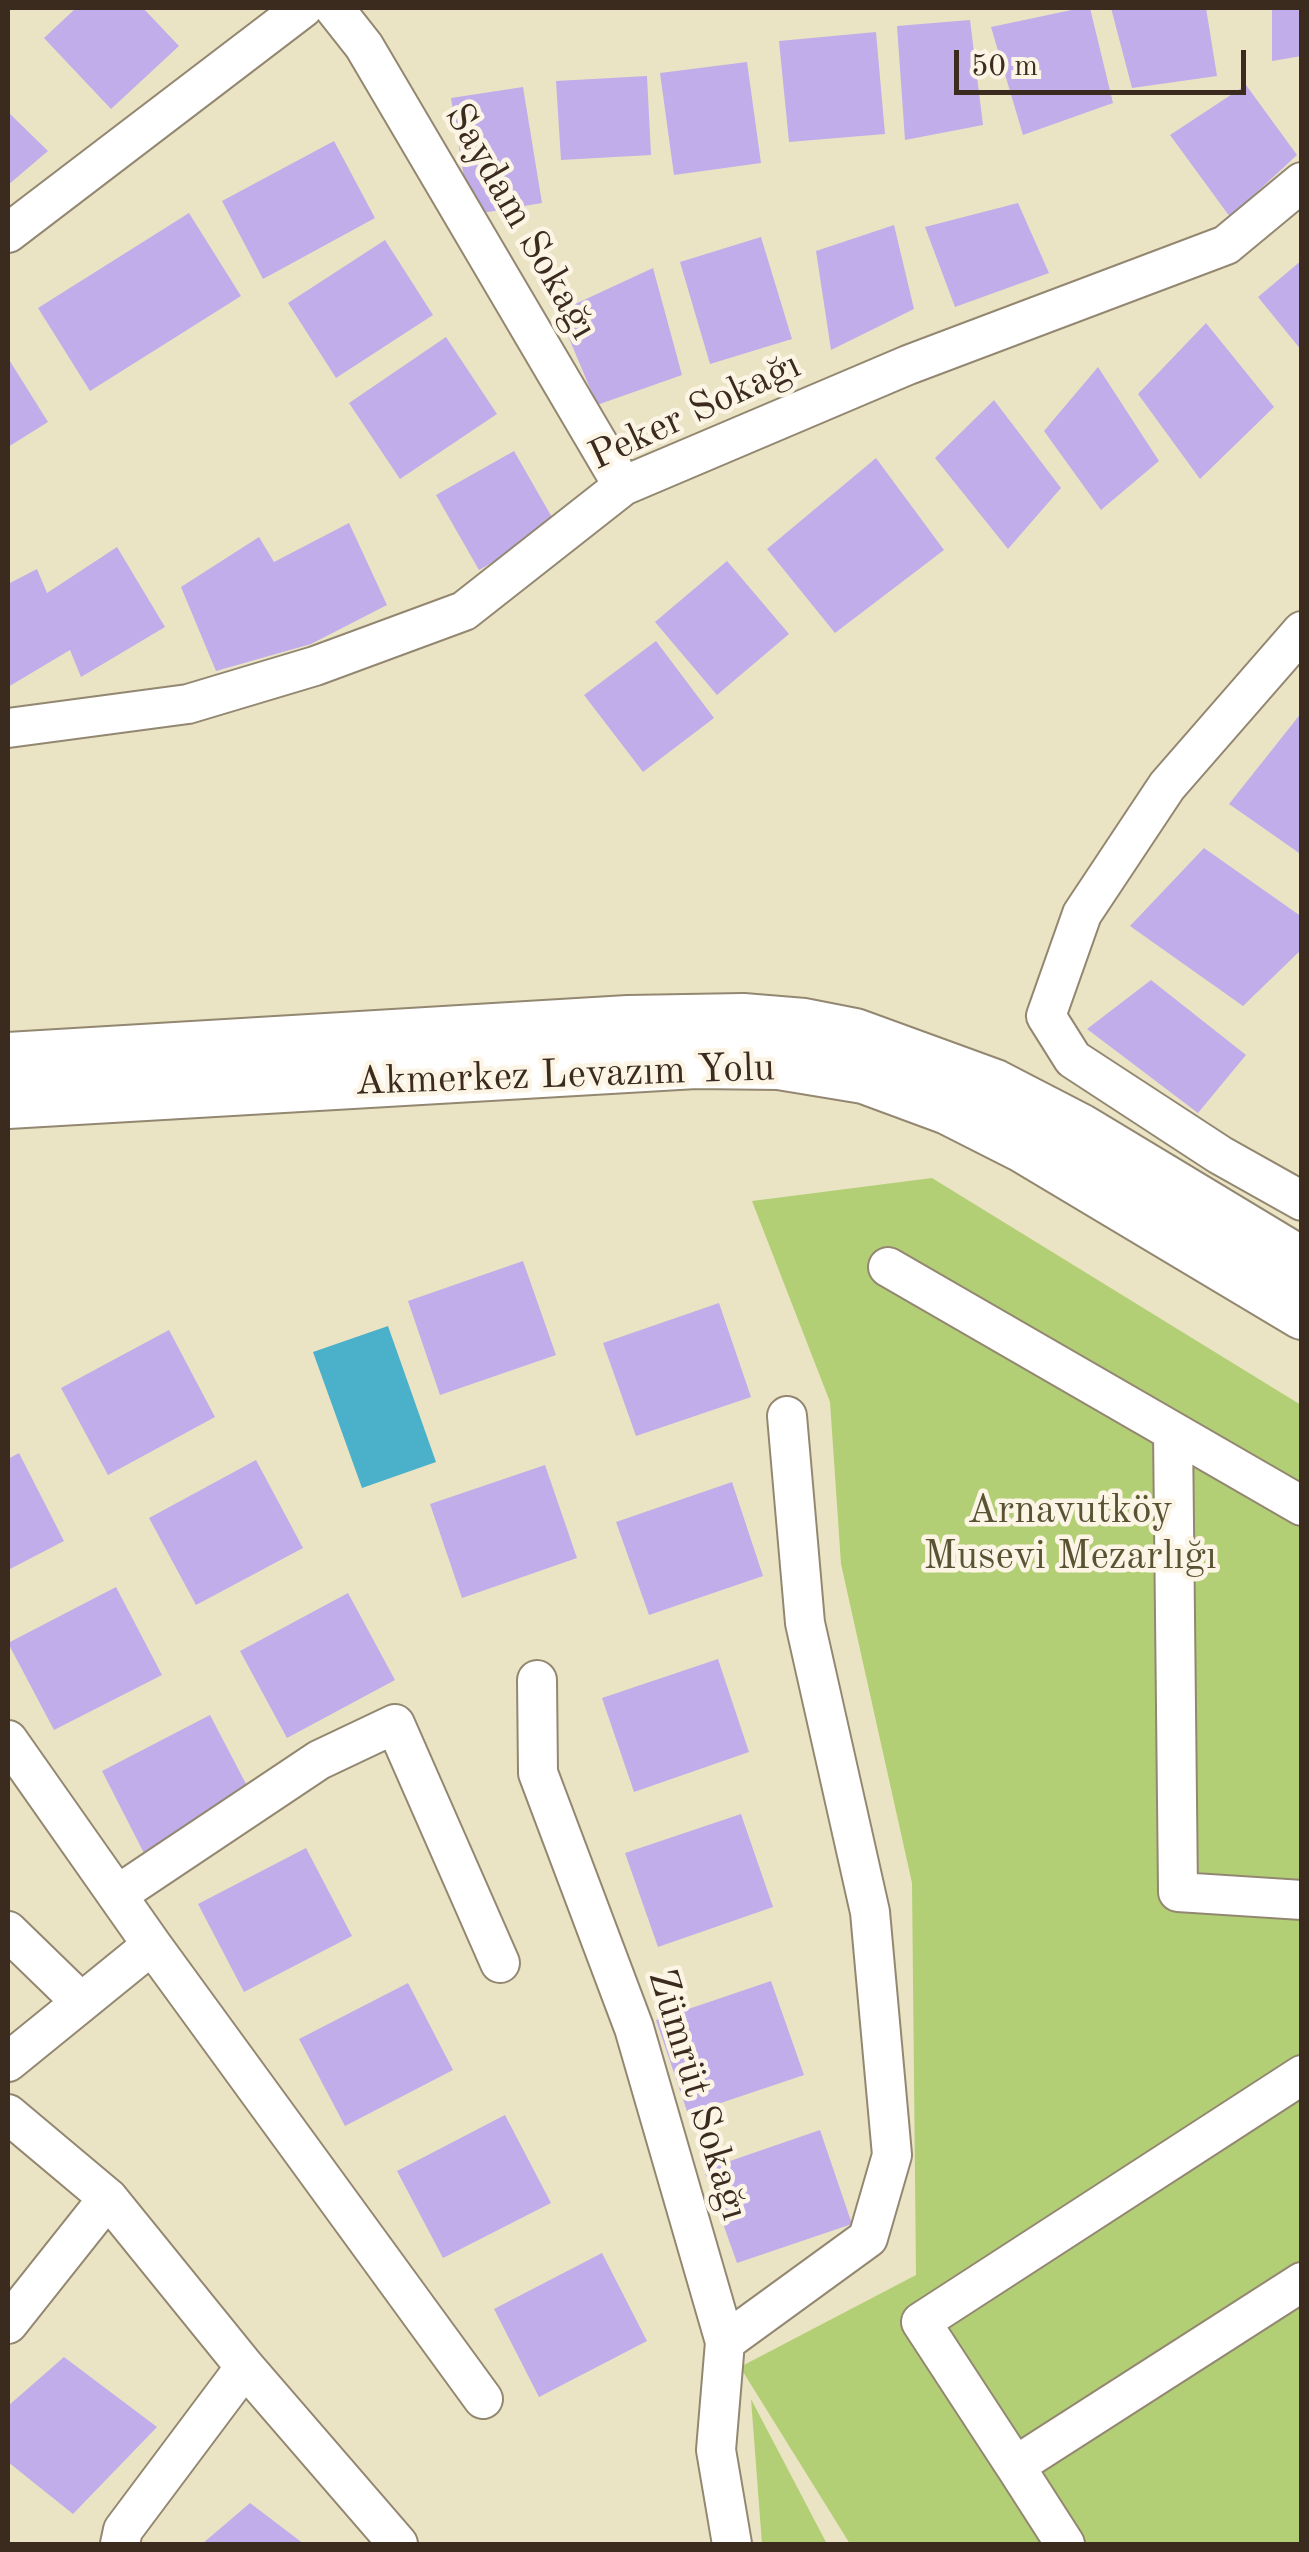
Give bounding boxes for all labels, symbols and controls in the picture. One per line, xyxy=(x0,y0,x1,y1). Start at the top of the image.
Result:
scale bar xyxy=(959,30,1252,92)
text: 50 m xyxy=(971,52,1038,82)
street label: Saydam Sokağı xyxy=(433,96,607,348)
street label: Peker Sokağı xyxy=(582,342,808,482)
street label: Akmerkez Levazım Yolu xyxy=(354,1045,776,1107)
park label: Arnavutköy Musevi Mezarlığı xyxy=(923,1488,1217,1582)
street label: Zümrüt Sokağı xyxy=(636,1964,758,2226)

